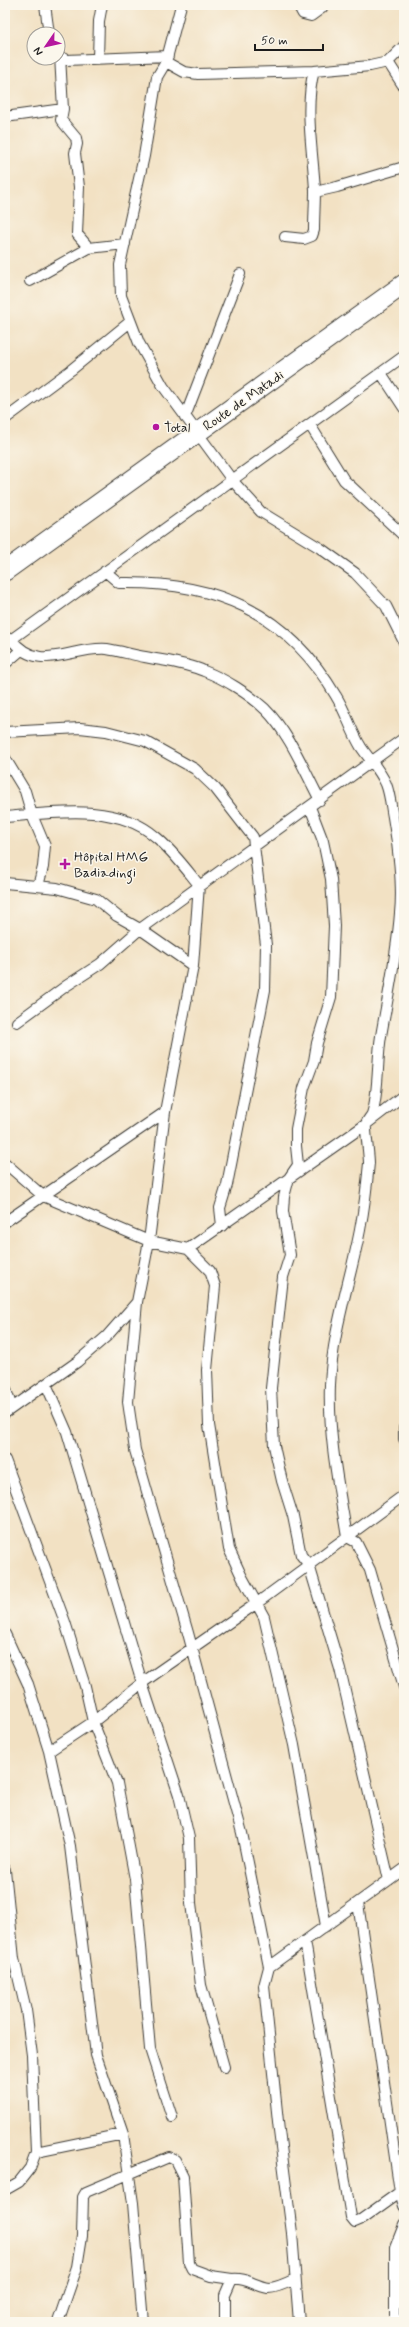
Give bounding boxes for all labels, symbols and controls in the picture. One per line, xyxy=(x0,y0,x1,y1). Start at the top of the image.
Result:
north arrow xyxy=(26,26,66,66)
scale bar xyxy=(255,26,323,52)
text: 50 m xyxy=(261,33,288,49)
text: N xyxy=(31,44,46,58)
street label: Route de Matadi xyxy=(200,366,287,435)
place label: Total xyxy=(164,419,191,437)
marker: Total xyxy=(151,422,161,432)
place label: Hôpital HMG Badiadingi xyxy=(74,848,148,884)
marker: Hôpital HMG Badiadingi xyxy=(59,858,71,870)

